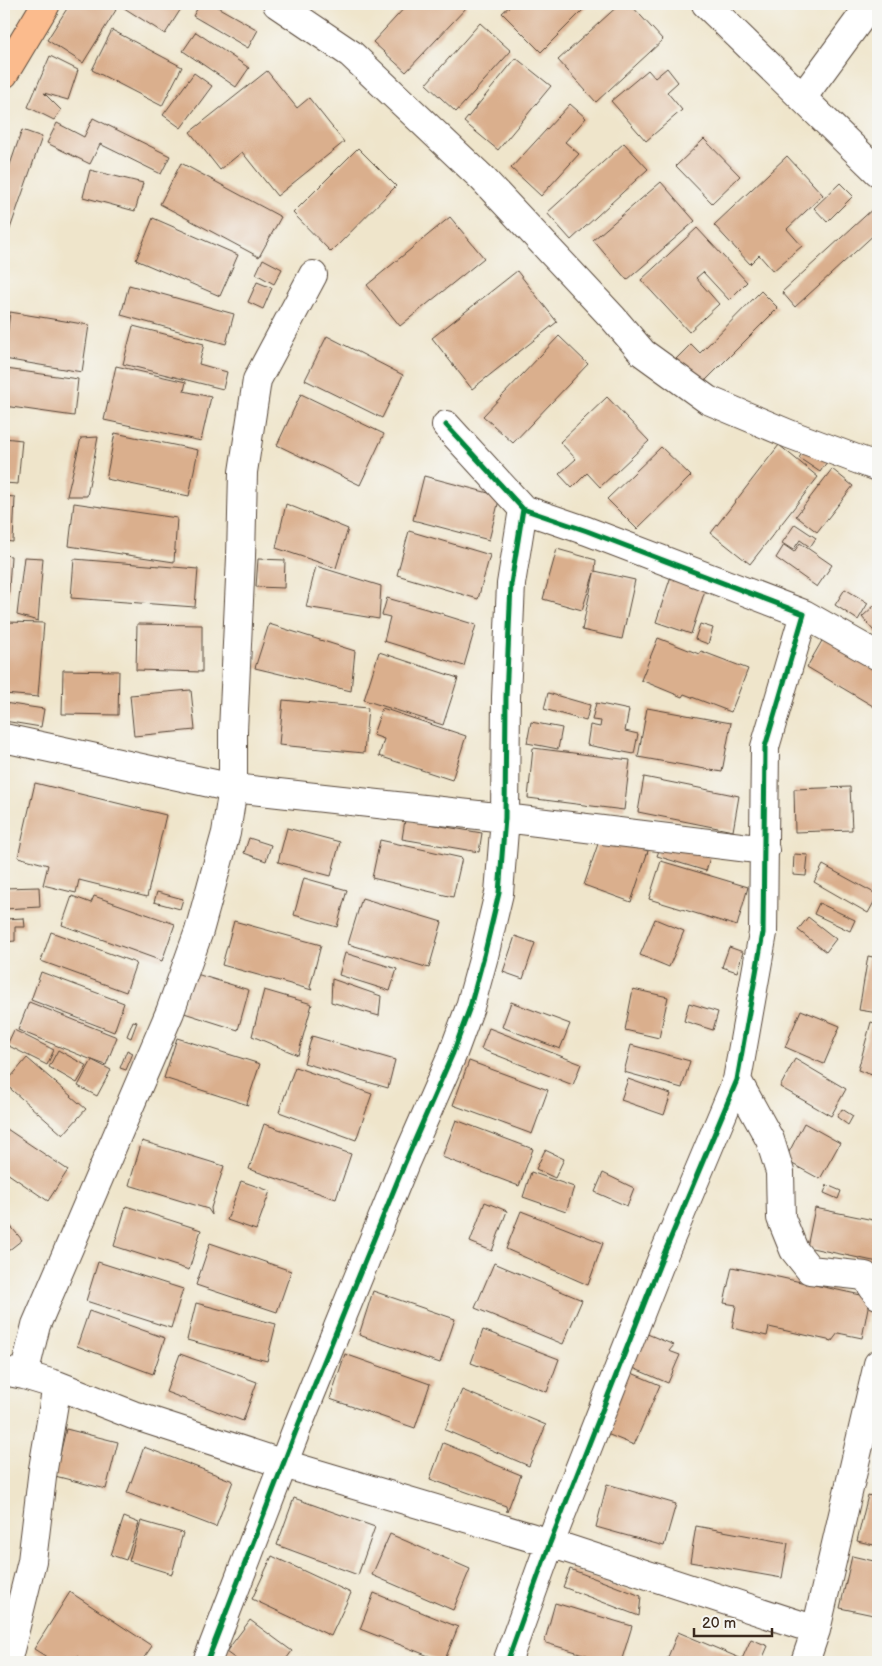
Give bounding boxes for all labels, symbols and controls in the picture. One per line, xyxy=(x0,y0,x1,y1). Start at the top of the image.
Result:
scale bar xyxy=(694,1606,772,1638)
text: 20 m xyxy=(702,1614,736,1633)

